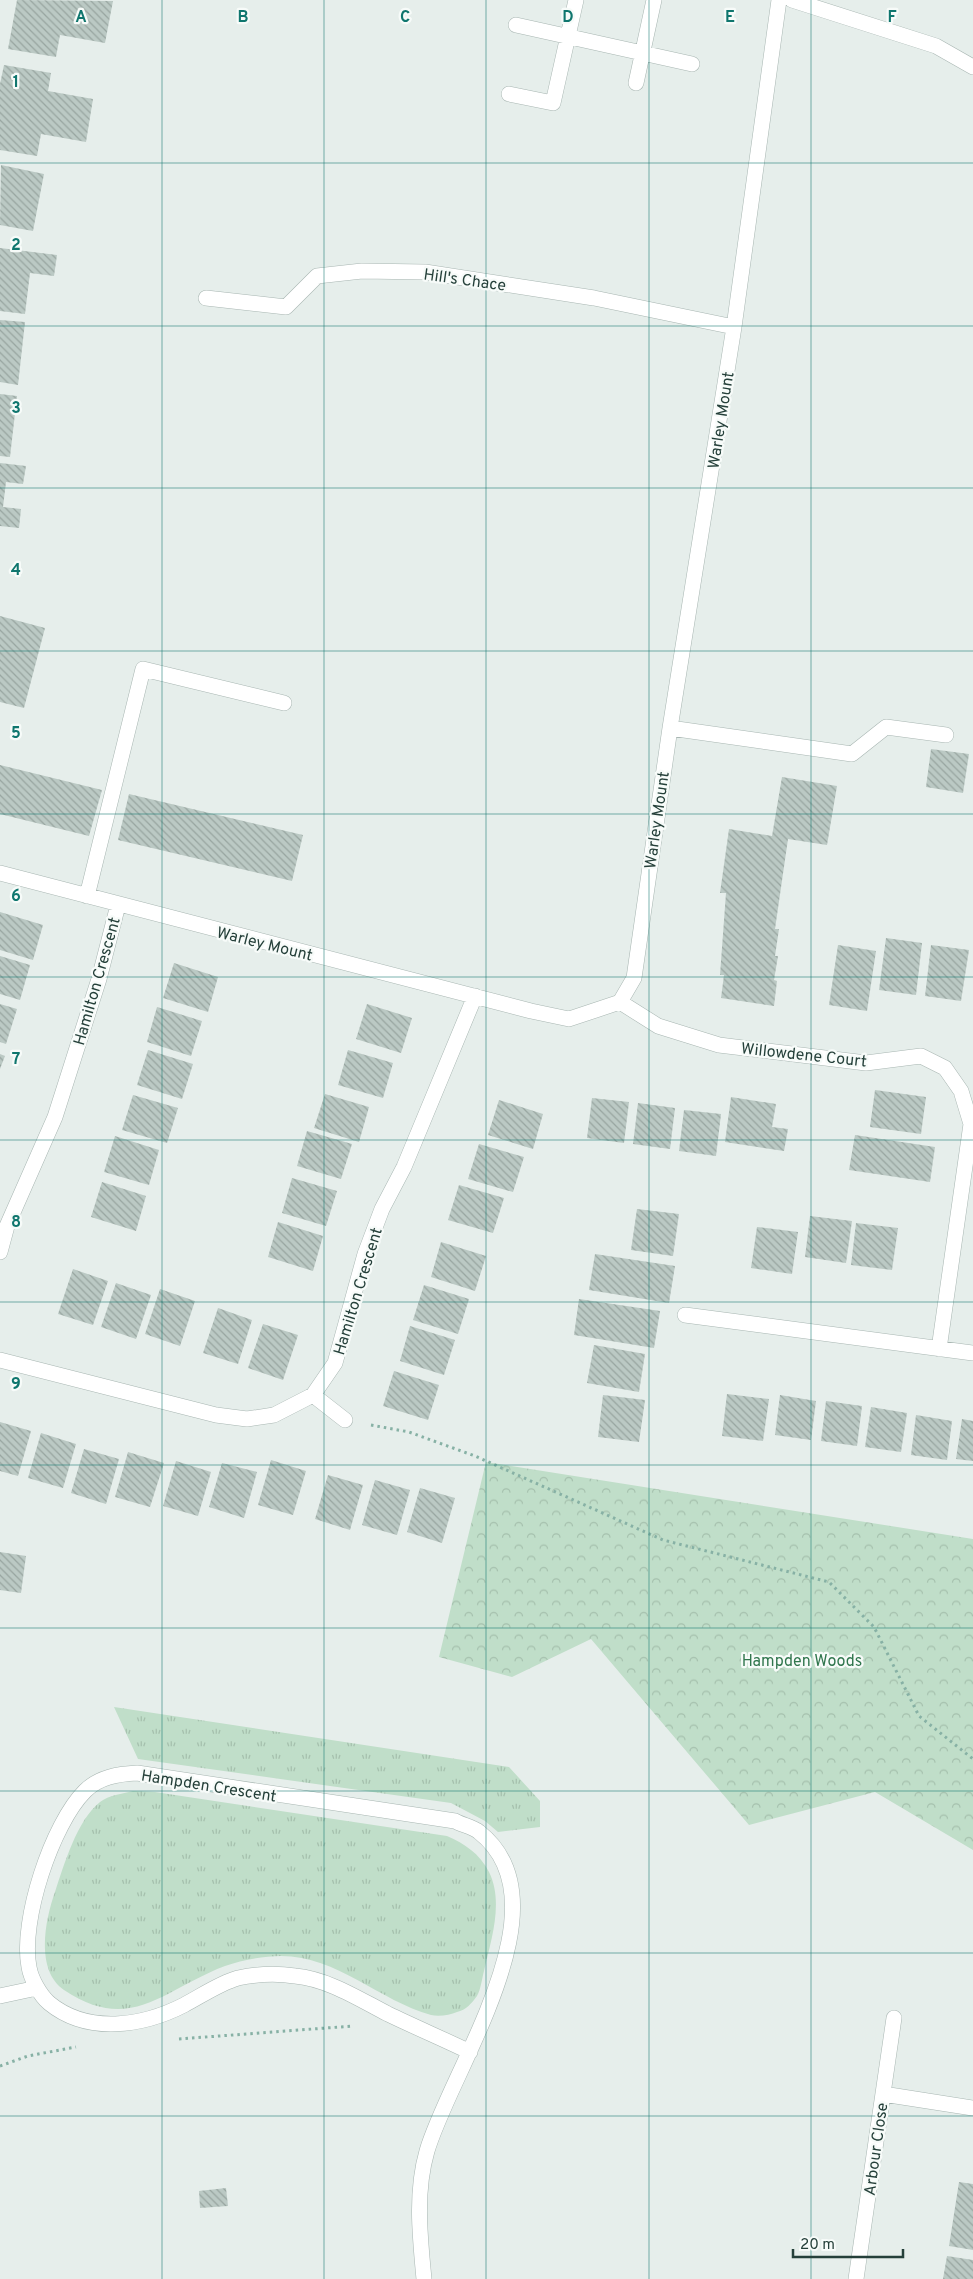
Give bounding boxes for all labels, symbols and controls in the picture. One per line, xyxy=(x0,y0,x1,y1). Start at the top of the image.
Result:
text: A xyxy=(75,8,87,28)
text: B xyxy=(237,8,249,28)
text: C xyxy=(400,8,410,28)
text: D xyxy=(562,8,574,28)
text: E xyxy=(725,8,735,28)
text: F xyxy=(887,8,897,28)
text: 1 xyxy=(13,73,19,93)
text: 2 xyxy=(11,236,21,256)
street label: Hill's Chace xyxy=(422,265,507,297)
street label: Warley Mount xyxy=(704,370,740,470)
text: 3 xyxy=(11,399,21,419)
text: 4 xyxy=(11,561,21,581)
text: 5 xyxy=(11,724,21,744)
street label: Warley Mount xyxy=(641,770,675,870)
text: 6 xyxy=(11,887,21,907)
street label: Hamilton Crescent xyxy=(70,915,126,1048)
street label: Warley Mount xyxy=(214,923,315,967)
street label: Willowdene Court xyxy=(740,1039,868,1073)
text: 7 xyxy=(12,1050,20,1070)
text: 8 xyxy=(11,1213,21,1233)
street label: Hamilton Crescent xyxy=(330,1225,388,1358)
text: 9 xyxy=(11,1375,21,1395)
park label: Hampden Woods xyxy=(742,1652,862,1672)
street label: Hampden Crescent xyxy=(140,1766,278,1808)
street label: Arbour Close xyxy=(861,2102,893,2197)
scale bar xyxy=(793,2226,903,2258)
text: 20 m xyxy=(800,2236,835,2255)

